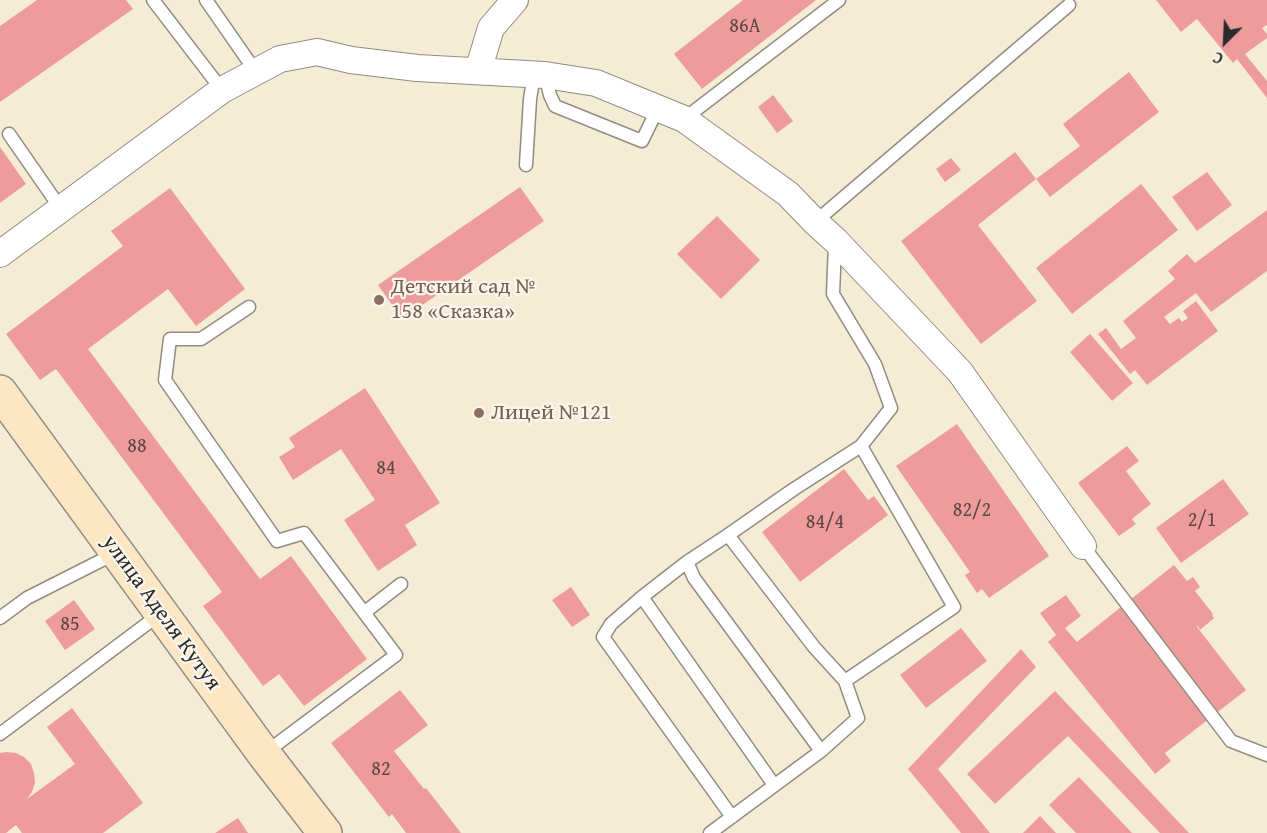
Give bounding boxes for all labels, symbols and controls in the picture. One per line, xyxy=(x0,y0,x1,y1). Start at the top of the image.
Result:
north arrow xyxy=(1195,12,1255,72)
house number: 86А xyxy=(729,15,761,39)
text: С xyxy=(1209,46,1227,71)
place label: Детский сад № 158 «Сказка» xyxy=(391,274,536,326)
marker: Детский сад № 158 «Сказка» xyxy=(372,293,386,307)
place label: Лицей №121 xyxy=(491,400,611,426)
marker: Лицей №121 xyxy=(472,406,486,420)
house number: 88 xyxy=(127,435,147,459)
house number: 84 xyxy=(376,457,396,481)
house number: 82/2 xyxy=(953,499,991,523)
house number: 2/1 xyxy=(1188,509,1216,533)
house number: 84/4 xyxy=(806,511,844,535)
street label: улица Аделя Кутуя xyxy=(96,530,226,696)
house number: 85 xyxy=(60,613,80,637)
house number: 82 xyxy=(371,758,391,782)

